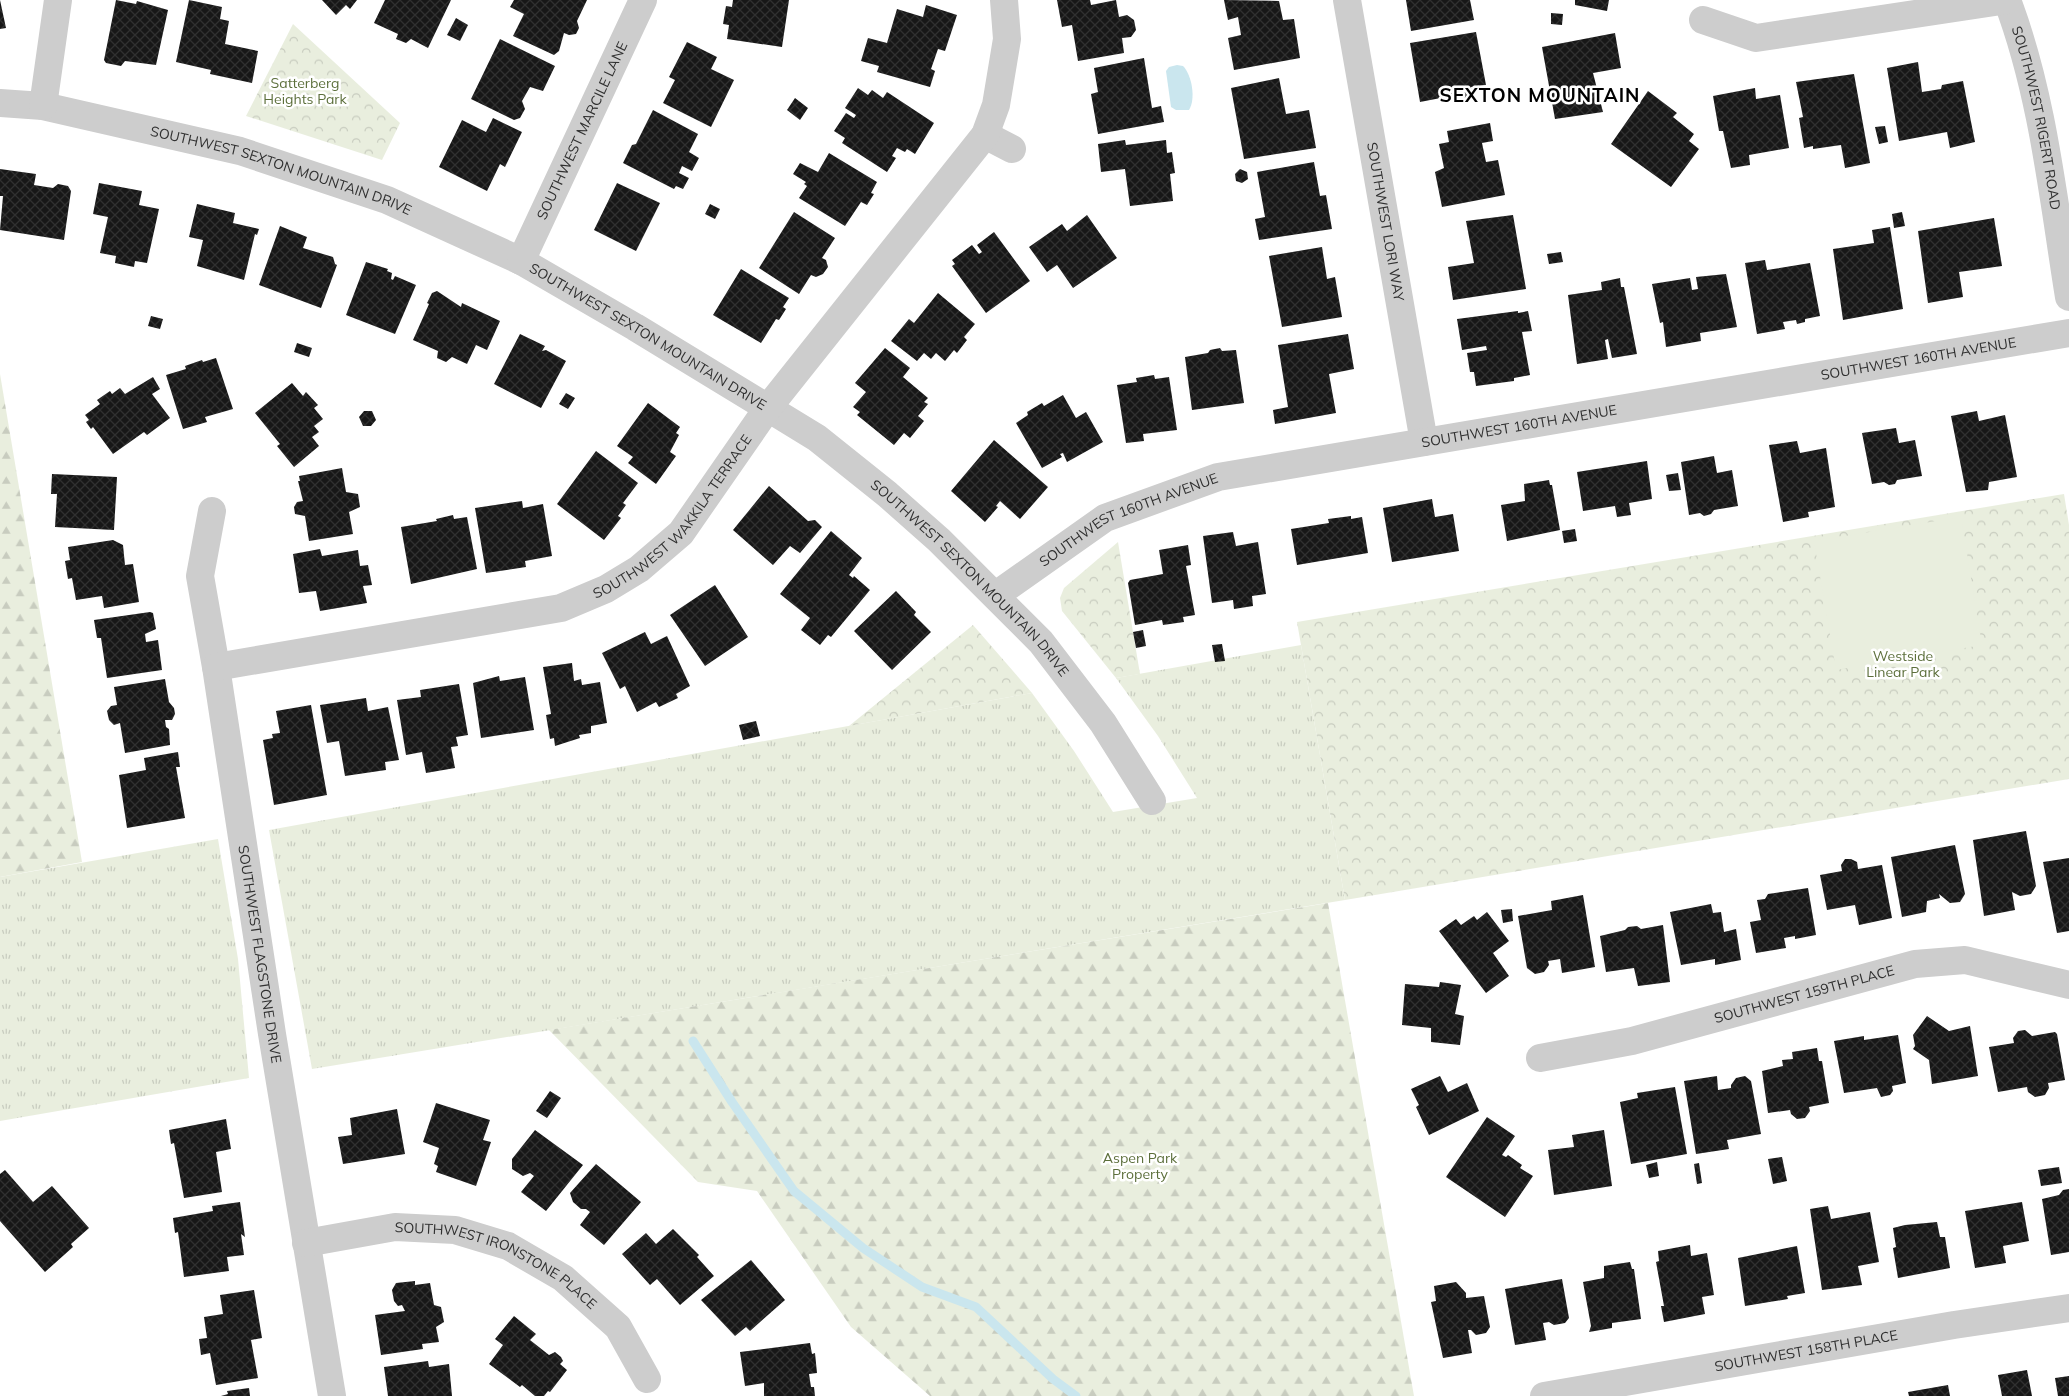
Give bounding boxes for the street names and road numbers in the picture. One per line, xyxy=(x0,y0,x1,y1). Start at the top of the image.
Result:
street label: SOUTHWEST RIGERT ROAD xyxy=(2008,24,2065,211)
street label: SOUTHWEST MARCILE LANE xyxy=(533,39,631,222)
street label: SOUTHWEST SEXTON MOUNTAIN DRIVE xyxy=(149,122,415,219)
street label: SOUTHWEST LORI WAY xyxy=(1363,141,1408,303)
street label: SOUTHWEST SEXTON MOUNTAIN DRIVE xyxy=(526,259,770,414)
street label: SOUTHWEST 160TH AVENUE xyxy=(1819,333,2017,384)
street label: SOUTHWEST 160TH AVENUE xyxy=(1420,401,1618,451)
street label: SOUTHWEST WAKKILA TERRACE xyxy=(590,431,755,602)
street label: SOUTHWEST 160TH AVENUE xyxy=(1036,469,1220,571)
street label: SOUTHWEST SEXTON MOUNTAIN DRIVE xyxy=(867,476,1073,680)
street label: SOUTHWEST FLAGSTONE DRIVE xyxy=(234,844,286,1064)
street label: SOUTHWEST 159TH PLACE xyxy=(1712,961,1896,1027)
street label: SOUTHWEST IRONSTONE PLACE xyxy=(394,1218,601,1313)
street label: SOUTHWEST 158TH PLACE xyxy=(1713,1326,1899,1375)

